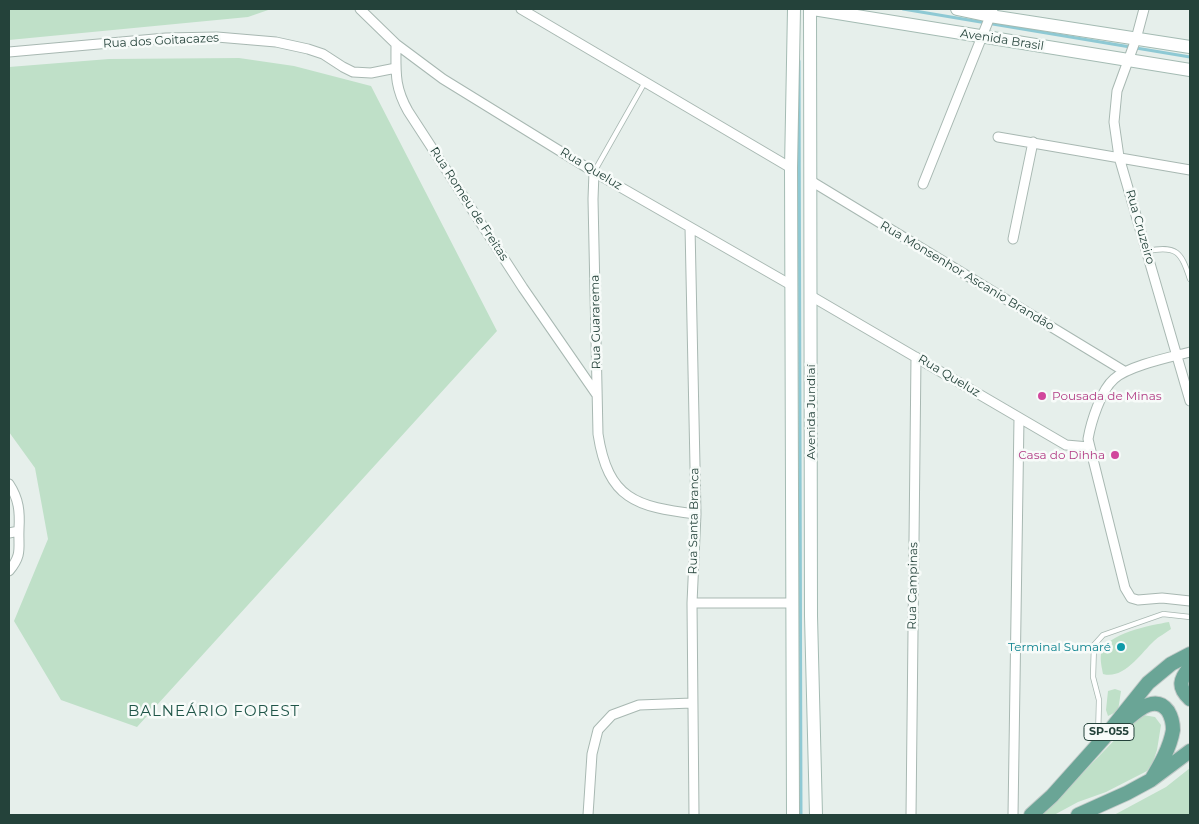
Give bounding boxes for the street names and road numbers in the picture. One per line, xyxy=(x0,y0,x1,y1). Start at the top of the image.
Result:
street label: Avenida Brasil xyxy=(959,26,1045,54)
street label: Rua dos Goitacazes xyxy=(103,31,219,51)
street label: Rua Romeu de Freitas xyxy=(427,144,511,264)
street label: Rua Queluz xyxy=(557,145,625,193)
street label: Rua Cruzeiro xyxy=(1122,188,1158,266)
street label: Rua Monsenhor Ascanio Brandão xyxy=(877,218,1057,334)
street label: Rua Guararema xyxy=(588,275,604,369)
street label: Rua Queluz xyxy=(915,352,983,400)
street label: Avenida Jundiaí xyxy=(804,364,818,460)
street label: Rua Santa Branca xyxy=(686,467,702,575)
street label: Rua Campinas xyxy=(905,542,921,630)
road number: SP-055 xyxy=(1084,724,1134,740)

